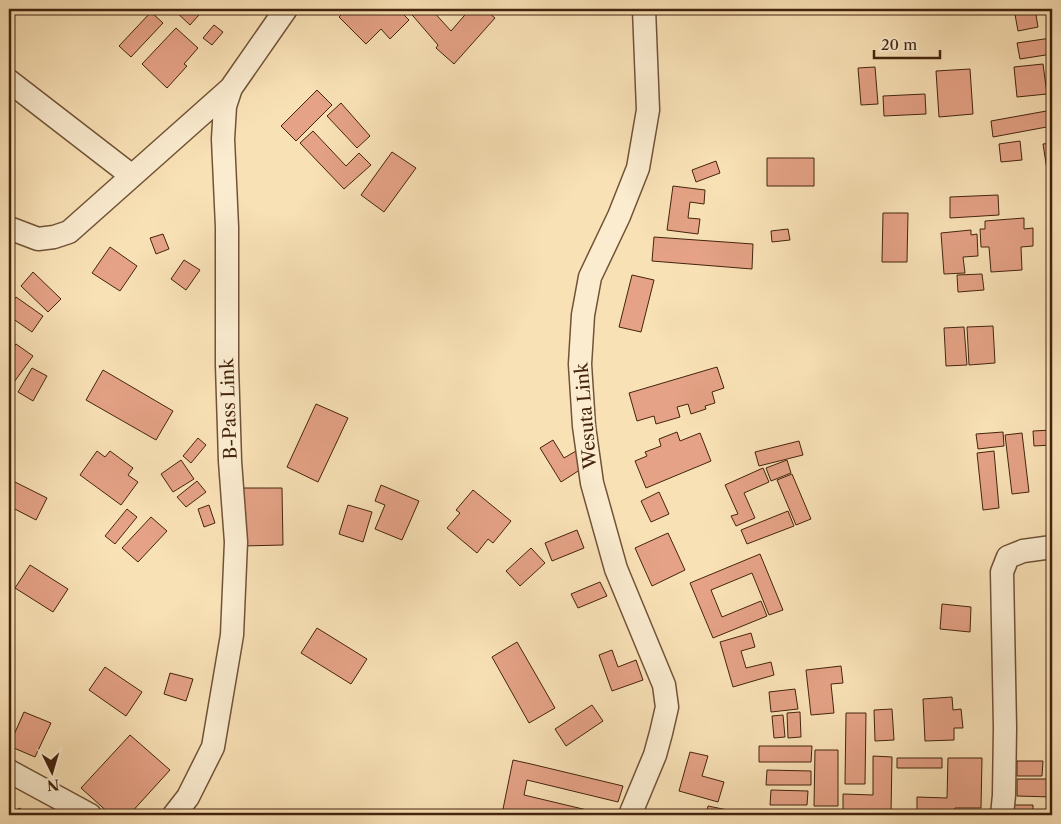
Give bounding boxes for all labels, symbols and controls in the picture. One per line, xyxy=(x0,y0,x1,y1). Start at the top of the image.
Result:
scale bar xyxy=(874,28,940,60)
text: 20 m xyxy=(881,35,917,54)
street label: B-Pass Link xyxy=(216,356,242,460)
street label: Wesuta Link xyxy=(570,360,602,471)
north arrow xyxy=(28,746,78,796)
text: N xyxy=(46,775,60,794)

